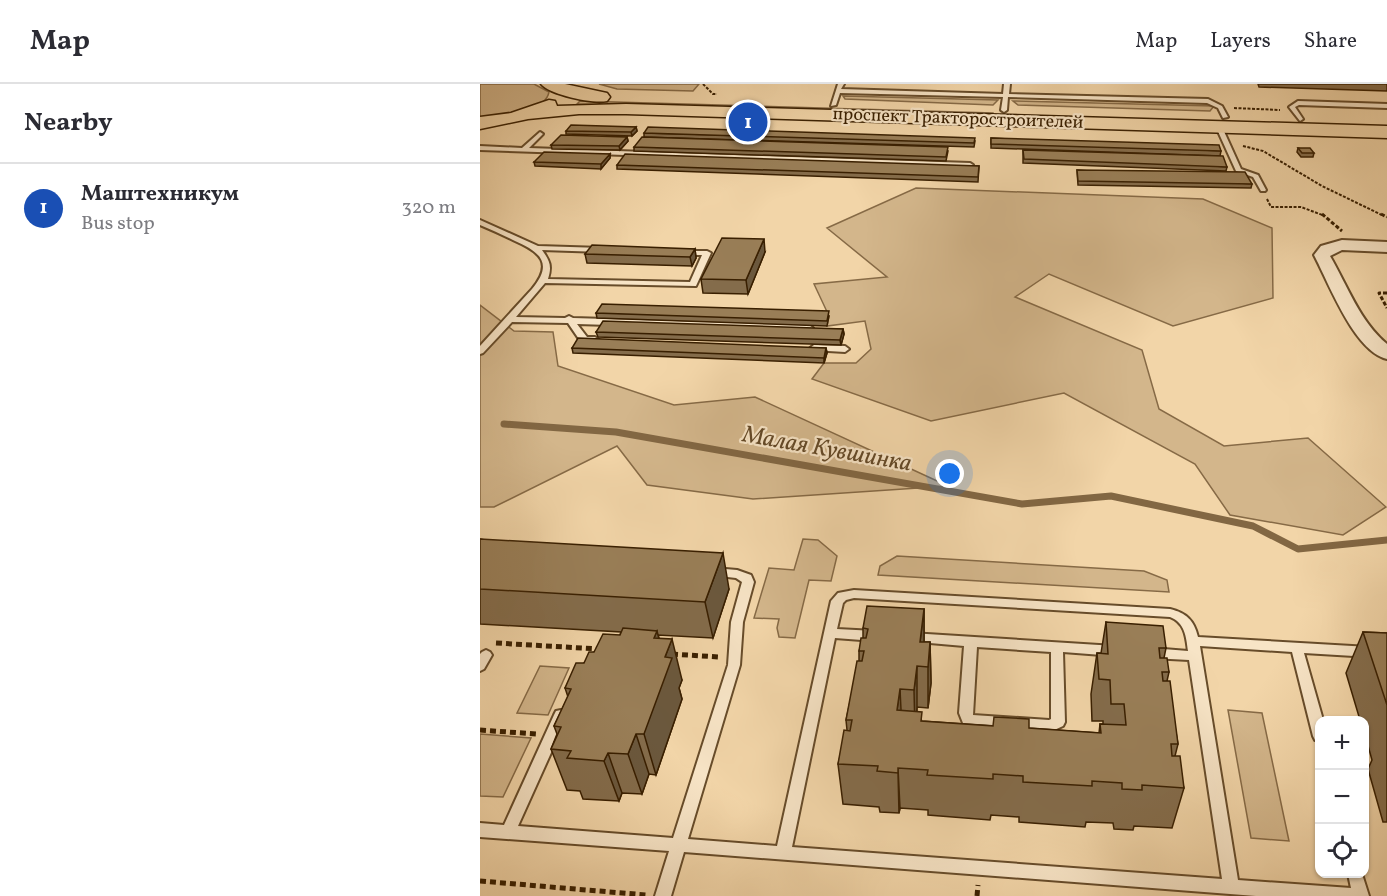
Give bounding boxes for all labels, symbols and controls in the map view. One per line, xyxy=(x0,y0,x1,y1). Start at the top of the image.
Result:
text: Map xyxy=(30,22,90,61)
text: Map xyxy=(1135,27,1177,56)
text: Layers xyxy=(1210,27,1271,56)
text: Share xyxy=(1304,27,1357,56)
pin: 1 xyxy=(728,99,768,144)
street label: проспект Тракторостроителей xyxy=(832,102,1084,136)
text: Nearby xyxy=(24,105,113,141)
text: Маштехникум xyxy=(81,179,239,210)
text: 1 xyxy=(39,194,48,222)
text: 320 m xyxy=(401,194,456,222)
text: Bus stop xyxy=(81,210,155,238)
water label: Малая Кувшинка xyxy=(739,418,914,482)
your location xyxy=(935,459,964,488)
map controls xyxy=(1315,716,1369,878)
button: + xyxy=(1315,716,1369,770)
button: − xyxy=(1315,770,1369,824)
button: locate xyxy=(1315,824,1369,878)

